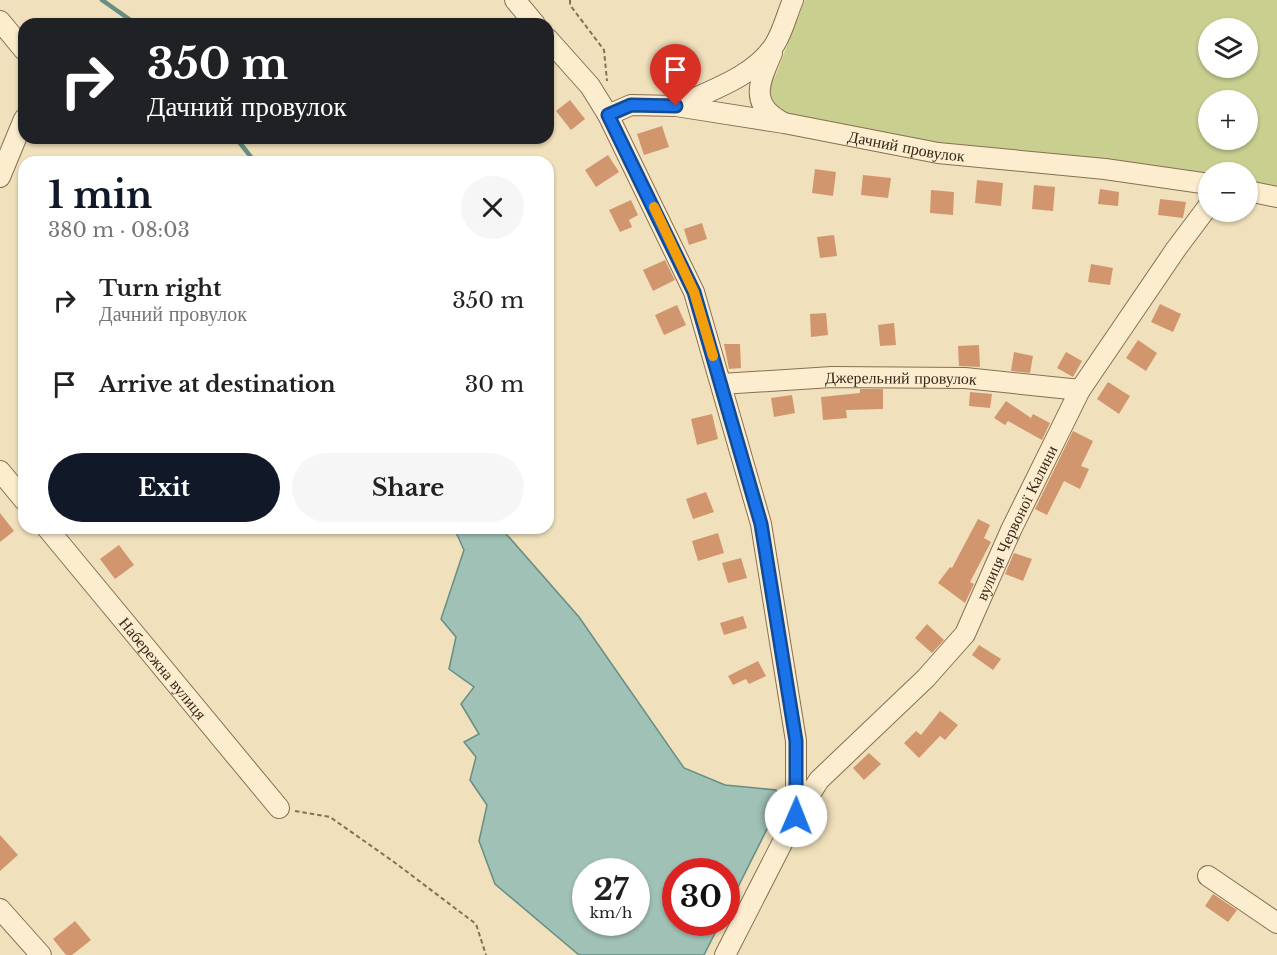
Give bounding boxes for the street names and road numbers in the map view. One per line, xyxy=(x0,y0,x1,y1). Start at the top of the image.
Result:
street label: Дачний провулок xyxy=(846,126,966,166)
street label: Джерельний провулок xyxy=(824,367,978,389)
street label: вулиця Червоної Калини xyxy=(971,441,1062,603)
street label: Набережна вулиця xyxy=(115,613,212,724)

